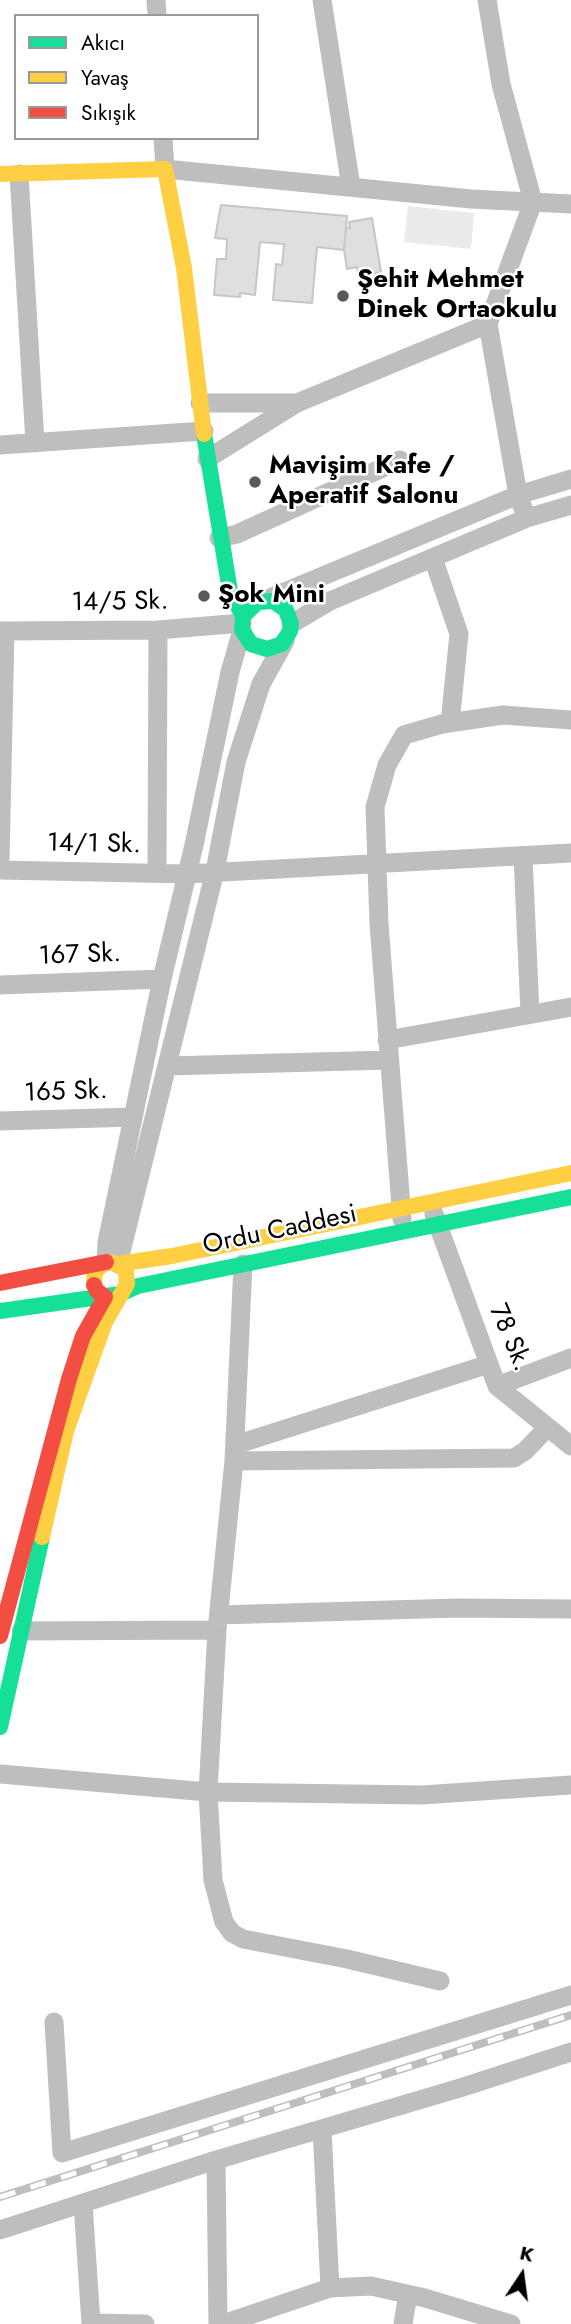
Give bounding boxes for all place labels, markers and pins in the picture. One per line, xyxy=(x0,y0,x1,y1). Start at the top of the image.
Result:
place label: Şehit Mehmet Dinek Ortaokulu xyxy=(357,265,557,326)
marker: Şehit Mehmet Dinek Ortaokulu xyxy=(335,288,351,304)
place label: Mavişim Kafe / Aperatif Salonu xyxy=(269,451,458,512)
marker: Mavişim Kafe / Aperatif Salonu xyxy=(247,474,263,490)
place label: Şok Mini xyxy=(218,580,325,612)
marker: Şok Mini xyxy=(196,588,212,604)

